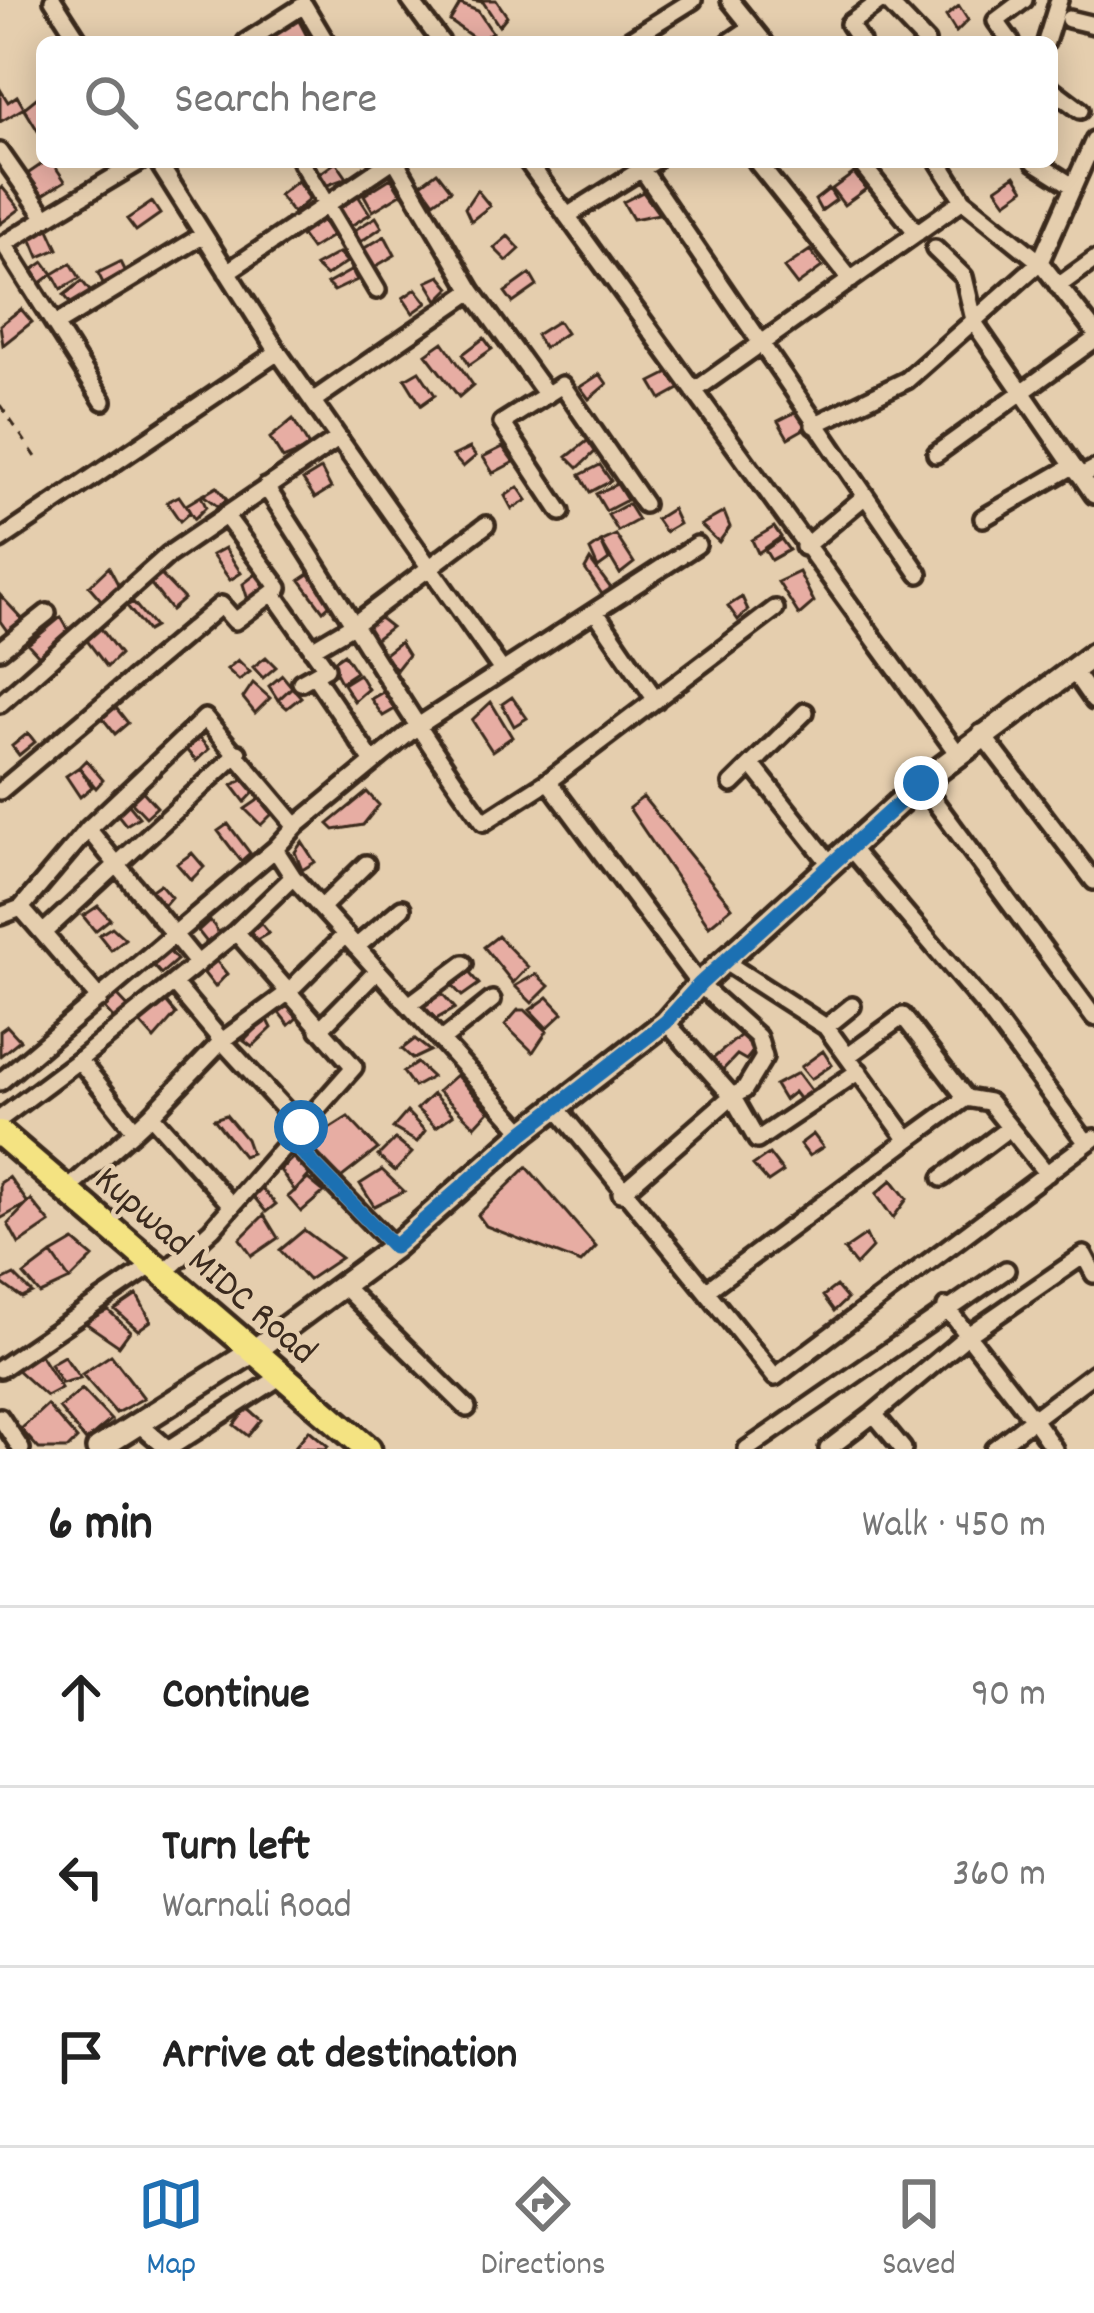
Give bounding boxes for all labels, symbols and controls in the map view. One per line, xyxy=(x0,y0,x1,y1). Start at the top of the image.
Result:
search box xyxy=(36,36,1058,168)
icon: search xyxy=(78,69,144,135)
text: Search here xyxy=(174,70,377,134)
route end xyxy=(894,756,948,810)
route start xyxy=(274,1100,328,1154)
street label: Kupwad MIDC Road xyxy=(80,1155,327,1380)
text: 6 min xyxy=(48,1491,153,1563)
text: Walk · 450 m xyxy=(862,1500,1046,1555)
icon: ahead xyxy=(48,1664,114,1730)
text: Continue xyxy=(162,1665,310,1729)
text: 90 m xyxy=(971,1669,1046,1724)
text: Turn left xyxy=(162,1817,310,1881)
icon: left xyxy=(48,1844,114,1910)
text: 360 m xyxy=(953,1849,1046,1904)
text: Warnali Road xyxy=(162,1881,352,1936)
icon: arrive xyxy=(48,2024,114,2090)
text: Arrive at destination xyxy=(162,2025,517,2089)
tab: Map xyxy=(138,2171,204,2290)
tab: Directions xyxy=(481,2171,606,2290)
tab: Saved xyxy=(882,2171,956,2290)

